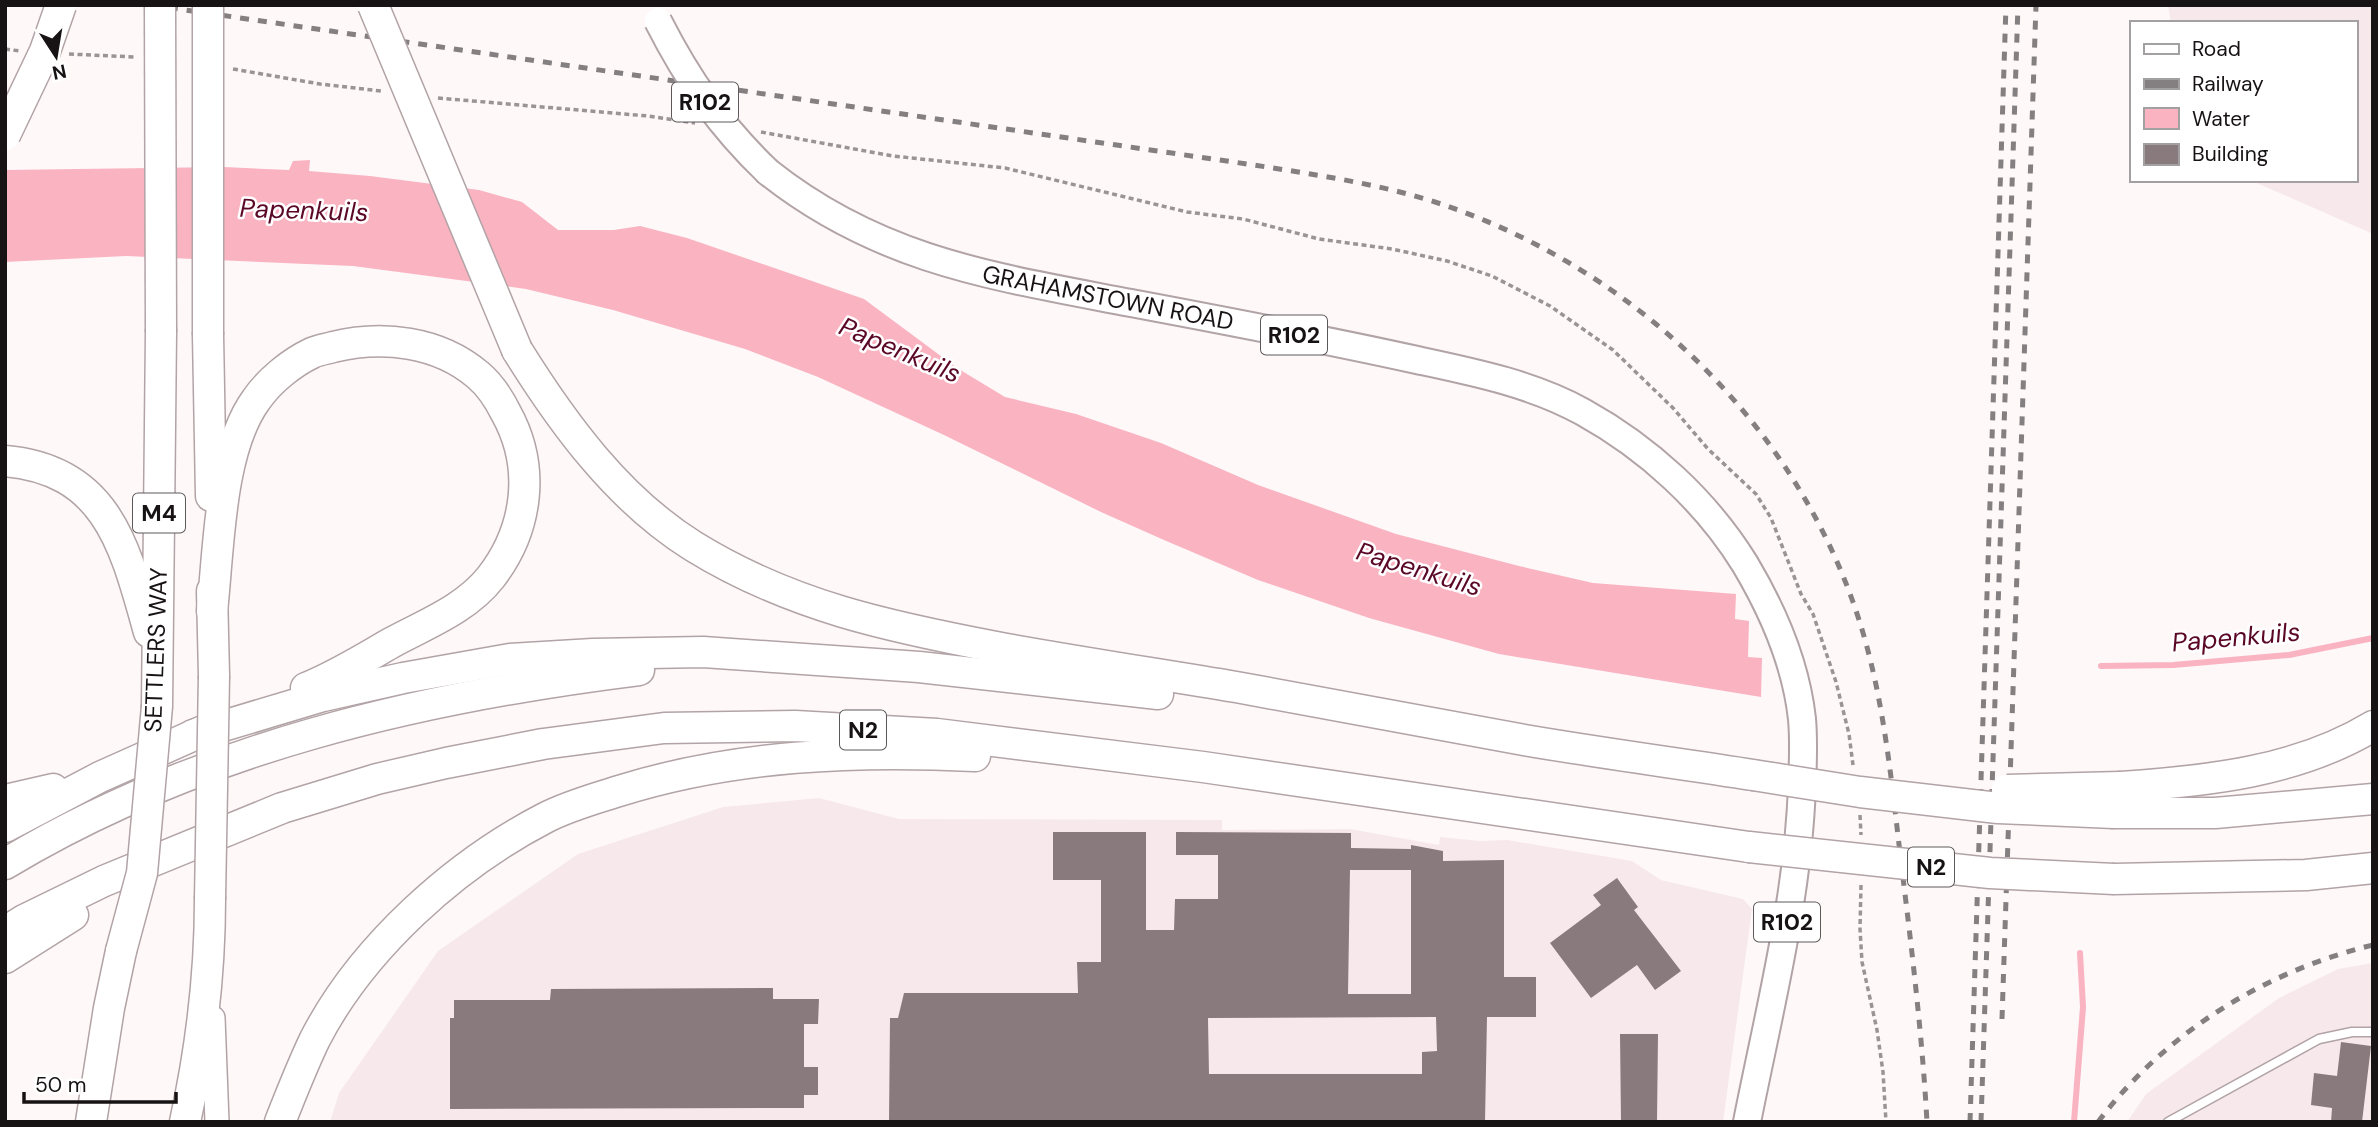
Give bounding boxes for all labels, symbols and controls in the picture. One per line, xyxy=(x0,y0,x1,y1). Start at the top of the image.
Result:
north arrow xyxy=(21,21,91,91)
legend xyxy=(2130,21,2357,182)
text: Road xyxy=(2192,35,2241,63)
text: N xyxy=(50,58,69,86)
text: Railway xyxy=(2192,70,2264,98)
road number: R102 xyxy=(672,82,738,122)
text: Water xyxy=(2192,105,2250,133)
text: Building xyxy=(2192,140,2269,168)
water label: Papenkuils xyxy=(239,191,369,229)
street label: GRAHAMSTOWN ROAD xyxy=(980,258,1236,337)
water label: Papenkuils xyxy=(834,309,966,391)
road number: R102 xyxy=(1261,316,1327,354)
road number: M4 xyxy=(133,494,185,533)
water label: Papenkuils xyxy=(1352,534,1486,604)
street label: SETTLERS WAY xyxy=(137,567,174,733)
water label: Papenkuils xyxy=(2170,614,2302,660)
road number: N2 xyxy=(840,710,886,750)
road number: N2 xyxy=(1908,848,1954,887)
road number: R102 xyxy=(1754,903,1820,942)
scale bar xyxy=(24,1060,177,1104)
text: 50 m xyxy=(35,1071,86,1099)

